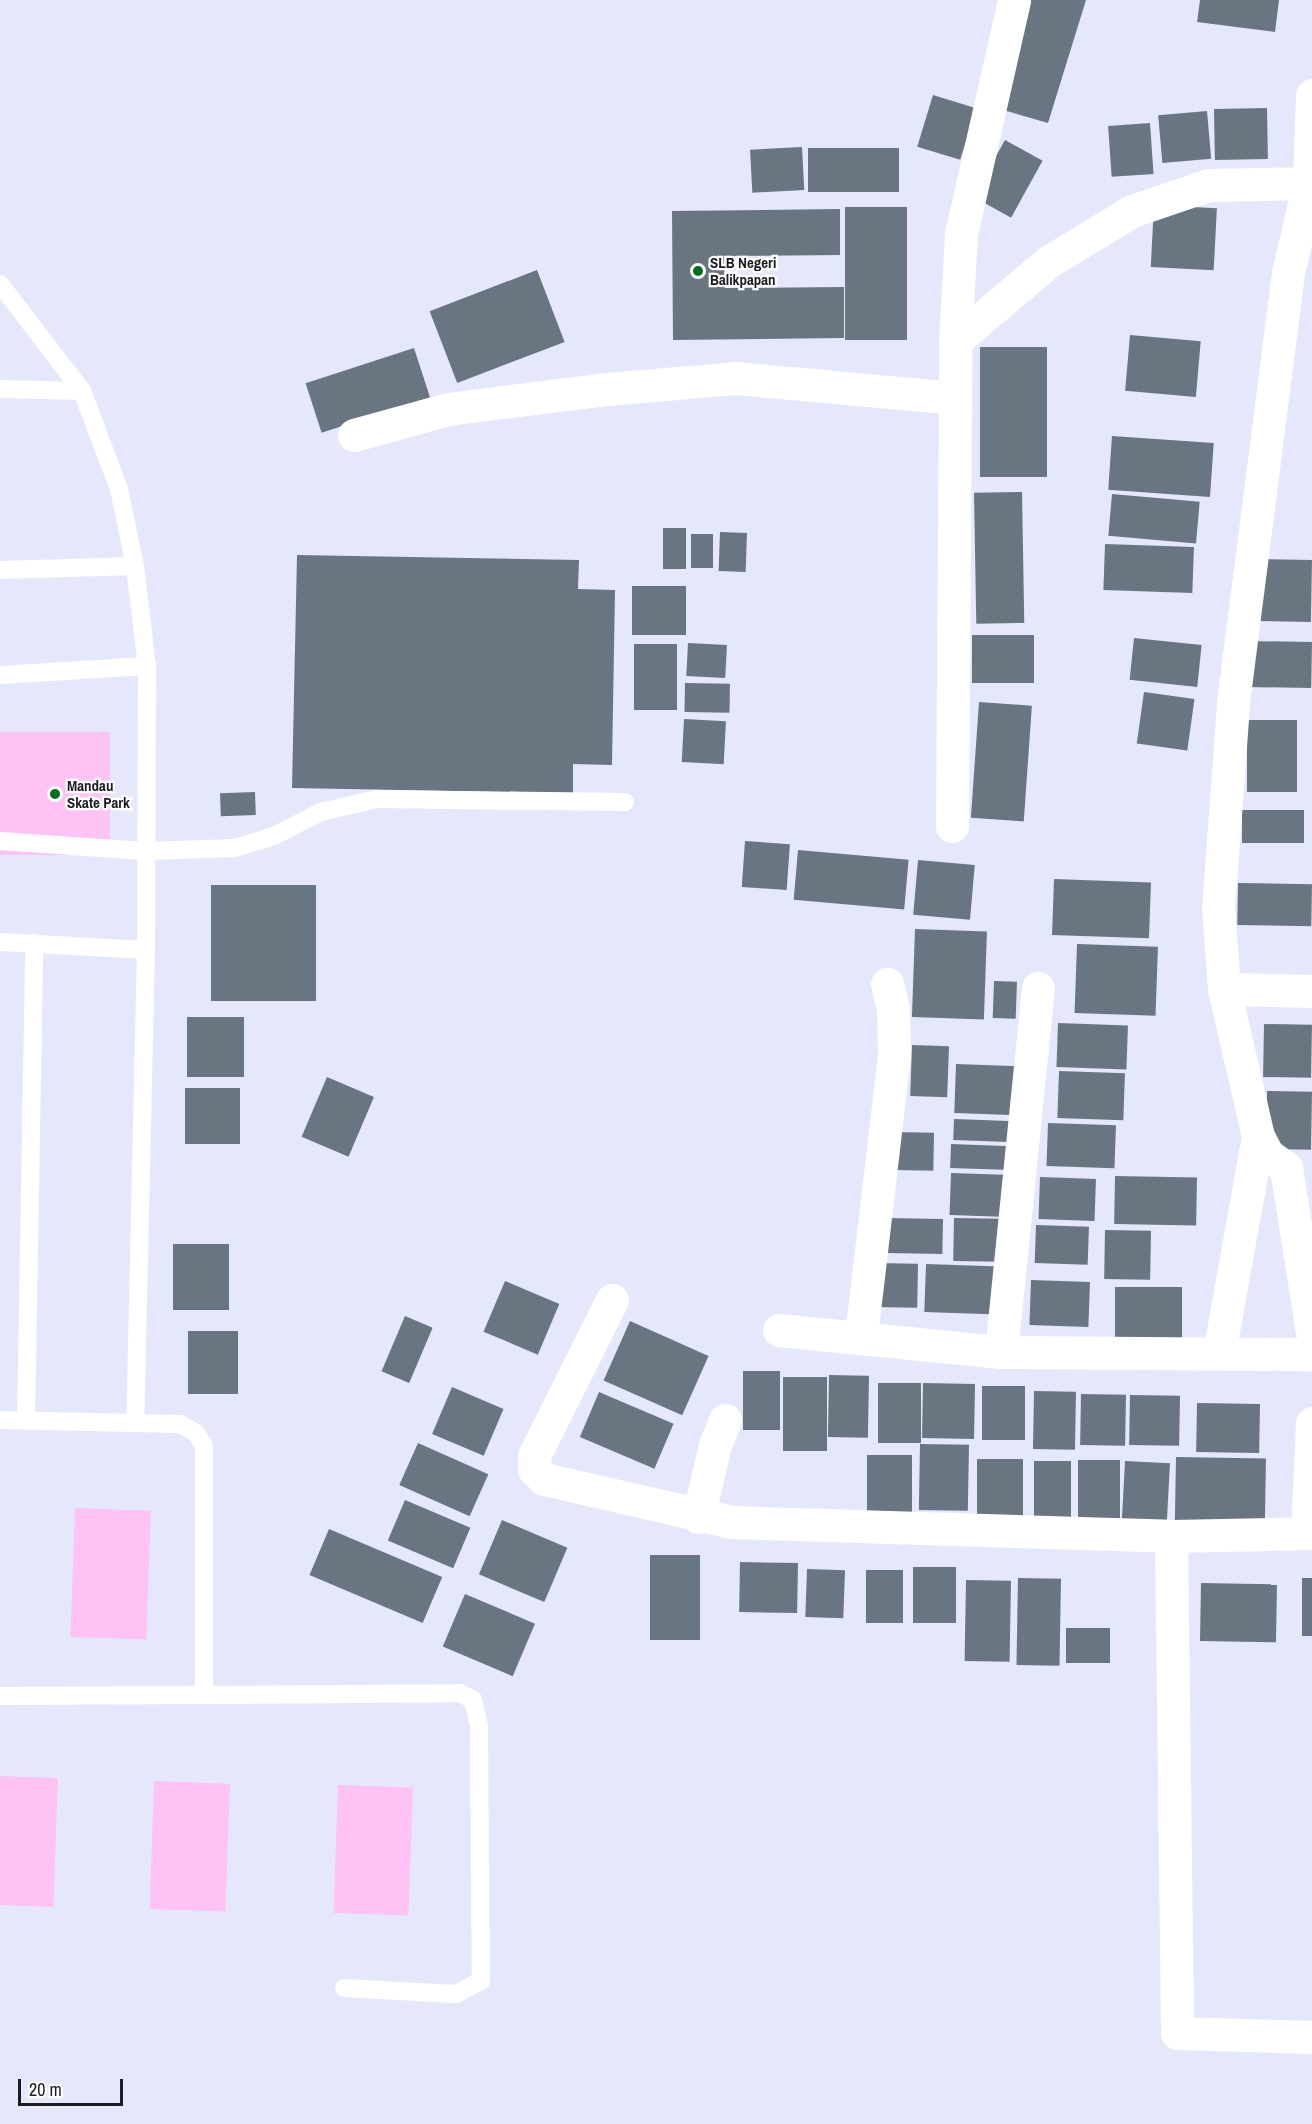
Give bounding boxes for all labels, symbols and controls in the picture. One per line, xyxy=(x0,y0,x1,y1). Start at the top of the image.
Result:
place label: SLB Negeri Balikpapan xyxy=(710,253,776,288)
marker: SLB Negeri Balikpapan xyxy=(691,264,705,278)
place label: Mandau Skate Park xyxy=(67,776,130,811)
marker: Mandau Skate Park xyxy=(48,787,62,801)
scale bar xyxy=(21,2067,126,2105)
text: 20 m xyxy=(29,2077,62,2102)

